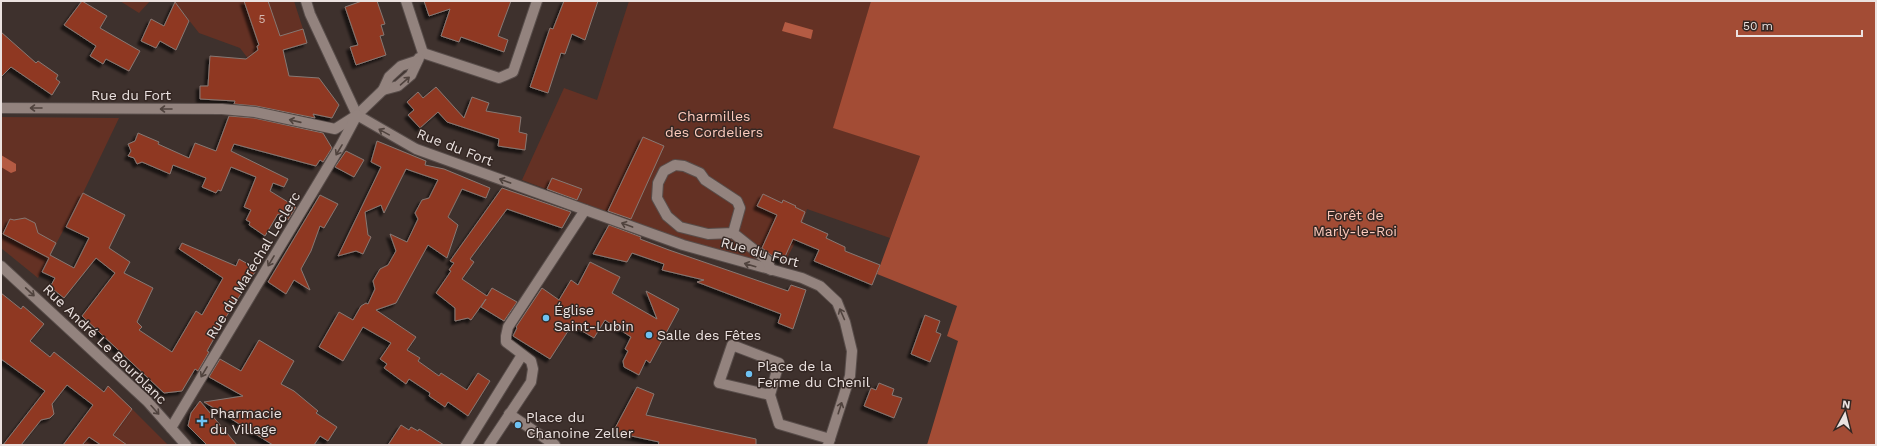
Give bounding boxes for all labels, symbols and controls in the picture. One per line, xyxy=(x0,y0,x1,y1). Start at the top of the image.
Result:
house number: 5 xyxy=(259,12,266,26)
scale bar xyxy=(1737,12,1862,38)
text: 50 m xyxy=(1743,19,1773,33)
one-way arrow xyxy=(399,76,410,85)
street label: Rue du Fort xyxy=(91,87,171,103)
one-way arrow xyxy=(30,104,43,112)
one-way arrow xyxy=(160,105,173,113)
park label: Charmilles des Cordeliers xyxy=(665,108,763,140)
one-way arrow xyxy=(289,116,302,124)
street label: Rue du Fort xyxy=(415,125,495,169)
one-way arrow xyxy=(378,127,390,135)
one-way arrow xyxy=(334,144,342,156)
one-way arrow xyxy=(499,176,511,184)
street label: Rue du Maréchal Leclerc xyxy=(203,188,303,342)
park label: Forêt de Marly-le-Roi xyxy=(1313,207,1397,239)
one-way arrow xyxy=(621,220,633,228)
street label: Rue du Fort xyxy=(719,234,801,270)
one-way arrow xyxy=(267,255,275,267)
one-way arrow xyxy=(744,261,757,268)
street label: Rue André Le Bourblanc xyxy=(40,281,170,407)
one-way arrow xyxy=(25,287,35,297)
place label: Église Saint-Lubin xyxy=(554,302,634,334)
one-way arrow xyxy=(837,308,845,320)
marker: Église Saint-Lubin xyxy=(541,313,551,323)
place label: Salle des Fêtes xyxy=(657,327,761,343)
marker: Salle des Fêtes xyxy=(644,330,654,340)
place label: Place de la Ferme du Chenil xyxy=(757,358,871,390)
one-way arrow xyxy=(200,366,208,378)
marker: Place de la Ferme du Chenil xyxy=(744,369,754,379)
north arrow xyxy=(1825,394,1865,434)
text: N xyxy=(1841,398,1851,412)
one-way arrow xyxy=(837,401,844,414)
one-way arrow xyxy=(151,405,160,415)
place label: Pharmacie du Village xyxy=(210,405,282,437)
place label: Place du Chanoine Zeller xyxy=(526,409,634,441)
marker: Pharmacie du Village xyxy=(197,416,207,426)
marker: Place du Chanoine Zeller xyxy=(513,420,523,430)

